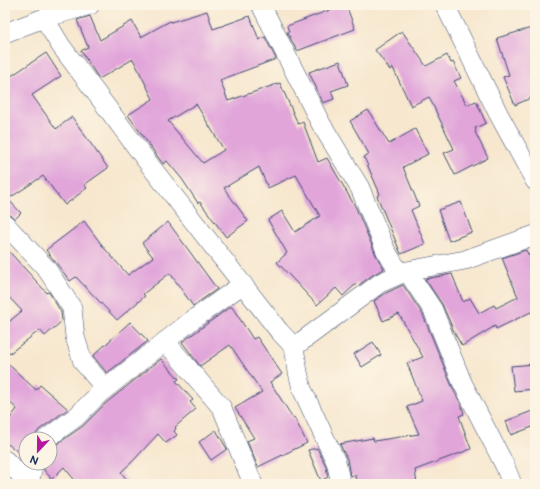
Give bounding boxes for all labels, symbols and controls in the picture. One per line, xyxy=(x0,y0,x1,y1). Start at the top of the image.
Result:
north arrow xyxy=(18,431,58,471)
text: N xyxy=(28,452,41,467)

